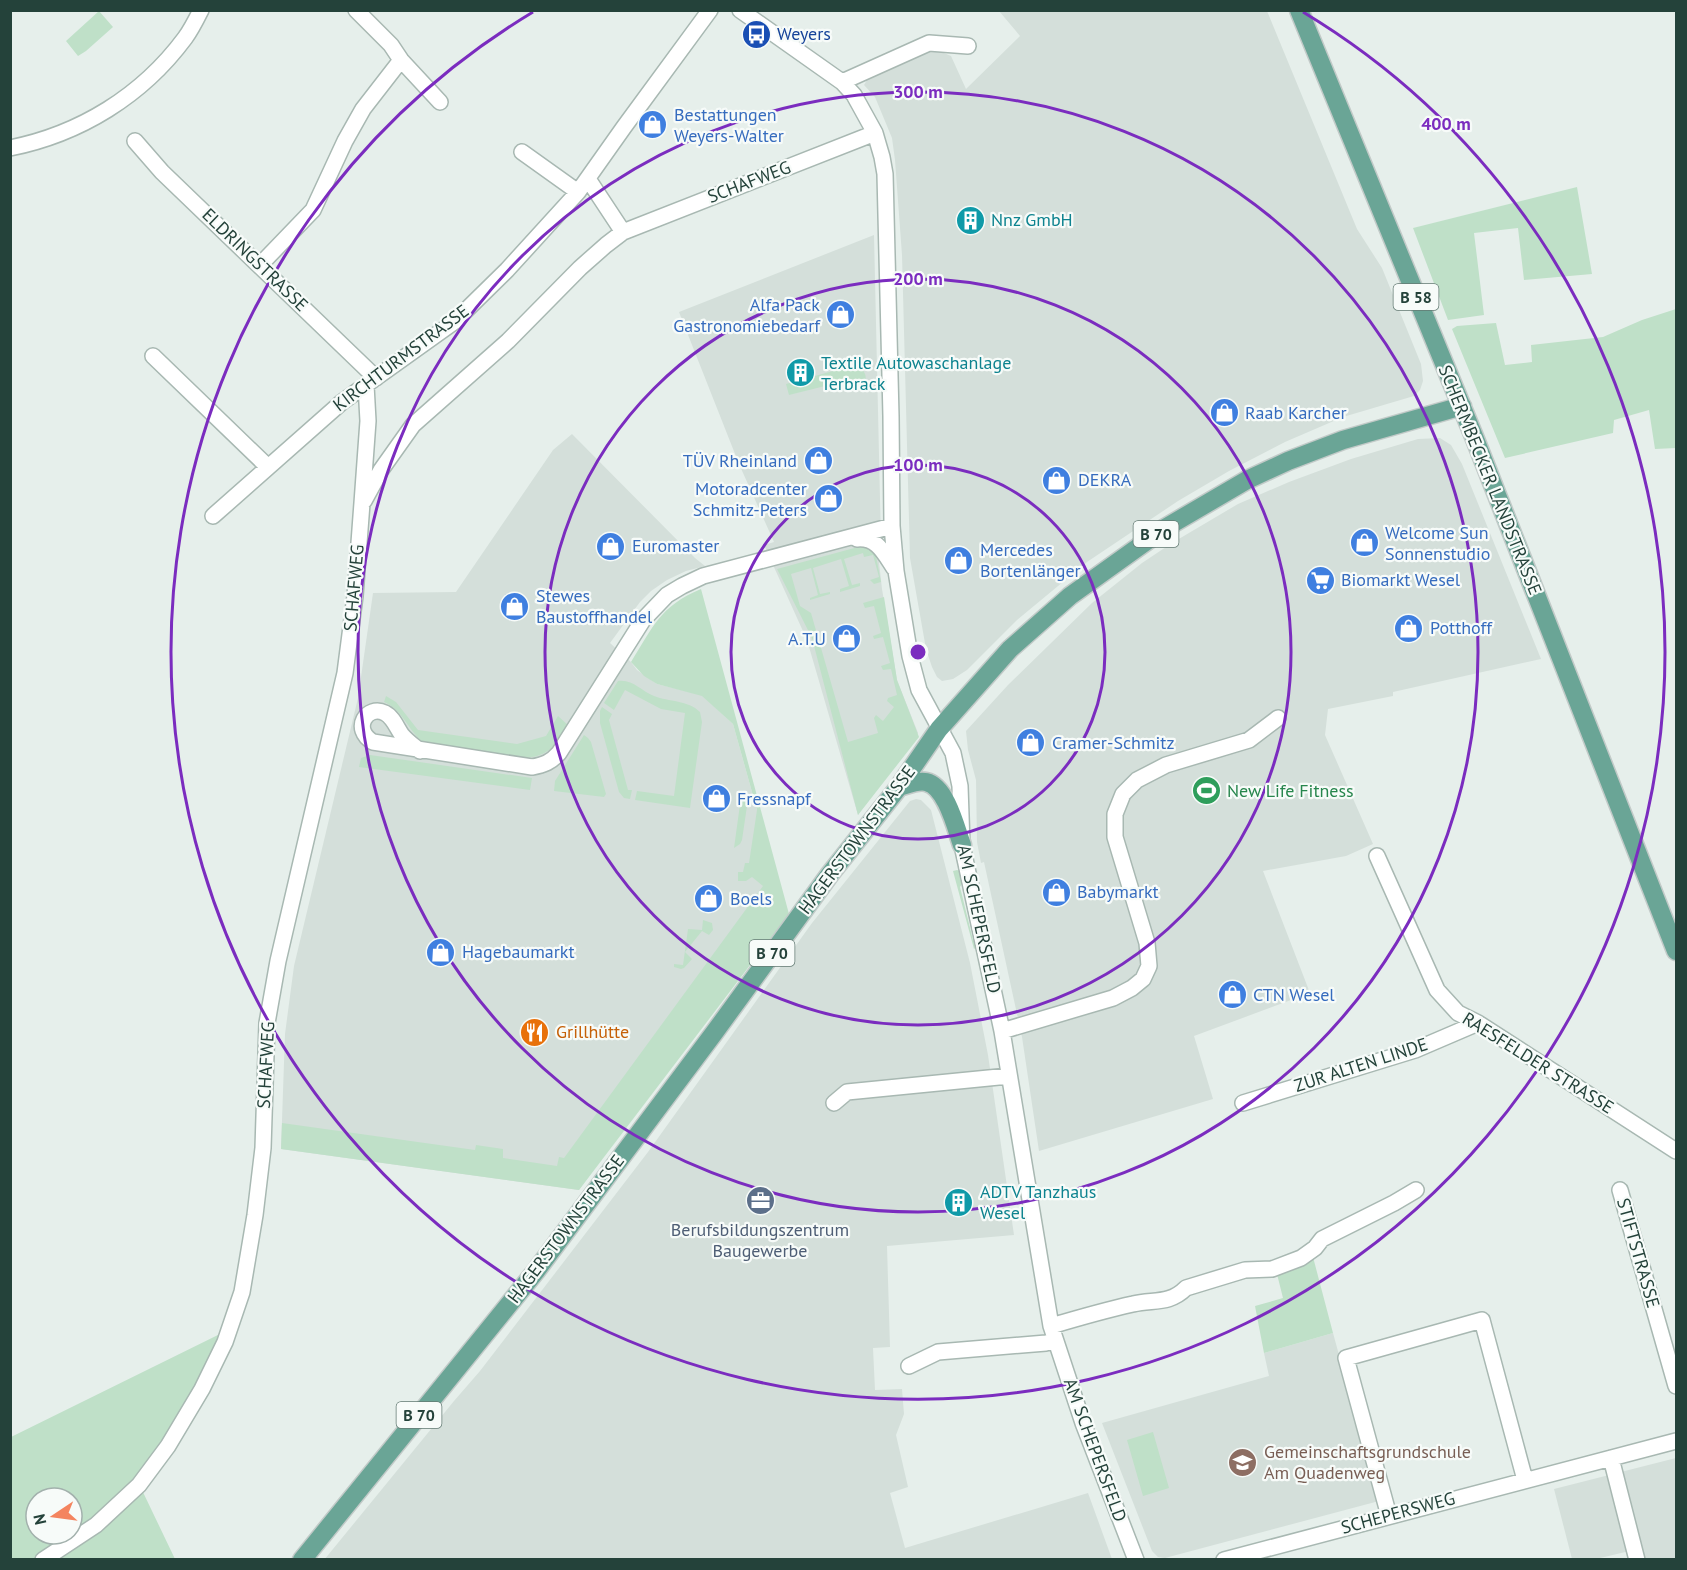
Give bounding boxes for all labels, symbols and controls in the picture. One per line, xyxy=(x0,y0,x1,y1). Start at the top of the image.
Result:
bus stop icon: Weyers xyxy=(740,18,772,50)
place label: Weyers xyxy=(777,22,831,45)
text: 300 m xyxy=(893,80,943,103)
place label: Bestattungen Weyers-Walter xyxy=(674,103,784,147)
shop icon: Bestattungen Weyers-Walter xyxy=(637,109,669,141)
text: 400 m xyxy=(1421,112,1471,135)
street label: SCHAFWEG xyxy=(704,155,794,208)
street label: ELDRINGSTRASSE xyxy=(197,203,313,316)
building icon: Nnz GmbH xyxy=(954,204,986,236)
place label: Nnz GmbH xyxy=(991,208,1073,231)
text: 200 m xyxy=(893,267,943,290)
road number: B 58 xyxy=(1394,284,1438,310)
place label: Alfa Pack Gastronomiebedarf xyxy=(673,293,821,337)
street label: KIRCHTURMSTRASSE xyxy=(328,299,473,416)
shop icon: Alfa Pack Gastronomiebedarf xyxy=(825,299,857,331)
place label: Textile Autowaschanlage Terbrack xyxy=(821,351,1011,395)
building icon: Textile Autowaschanlage Terbrack xyxy=(784,357,816,389)
street label: SCHERMBECKER LANDSTRASSE xyxy=(1434,361,1547,598)
shop icon: Raab Karcher xyxy=(1208,397,1240,429)
place label: Raab Karcher xyxy=(1245,401,1347,424)
shop icon: TÜV Rheinland xyxy=(802,445,834,477)
place label: TÜV Rheinland xyxy=(683,449,797,472)
text: 100 m xyxy=(893,453,943,476)
shop icon: DEKRA xyxy=(1041,464,1073,496)
place label: DEKRA xyxy=(1078,468,1132,491)
place label: Motoradcenter Schmitz-Peters xyxy=(693,477,807,521)
shop icon: Motoradcenter Schmitz-Peters xyxy=(812,483,844,515)
road number: B 70 xyxy=(1134,521,1178,547)
place label: Welcome Sun Sonnenstudio xyxy=(1385,521,1490,565)
shop icon: Welcome Sun Sonnenstudio xyxy=(1348,527,1380,559)
shop icon: Euromaster xyxy=(595,530,627,562)
place label: Euromaster xyxy=(632,534,719,557)
place label: Mercedes Bortenlänger xyxy=(980,538,1081,582)
street label: SCHAFWEG xyxy=(338,543,369,632)
shop icon: Mercedes Bortenlänger xyxy=(943,544,975,576)
supermarket icon: Biomarkt Wesel xyxy=(1304,564,1336,596)
place label: Biomarkt Wesel xyxy=(1341,568,1461,591)
place label: Stewes Baustoffhandel xyxy=(536,584,653,628)
shop icon: Stewes Baustoffhandel xyxy=(499,590,531,622)
shop icon: Potthoff xyxy=(1393,612,1425,644)
place label: Potthoff xyxy=(1430,616,1493,639)
shop icon: A.T.U xyxy=(831,623,863,655)
place label: A.T.U xyxy=(788,627,826,650)
centre of rings xyxy=(908,642,928,662)
shop icon: Cramer-Schmitz xyxy=(1015,727,1047,759)
place label: Cramer-Schmitz xyxy=(1052,731,1175,754)
street label: HAGERSTOWNSTRASSE xyxy=(793,761,920,919)
sports icon: New Life Fitness xyxy=(1190,775,1222,807)
place label: New Life Fitness xyxy=(1227,779,1354,802)
shop icon: Fressnapf xyxy=(700,783,732,815)
place label: Fressnapf xyxy=(737,787,812,810)
street label: AM SCHEPERSFELD xyxy=(953,843,1006,995)
shop icon: Babymarkt xyxy=(1040,876,1072,908)
place label: Babymarkt xyxy=(1077,880,1159,903)
shop icon: Boels xyxy=(693,883,725,915)
place label: Boels xyxy=(730,887,772,910)
shop icon: Hagebaumarkt xyxy=(425,936,457,968)
place label: Hagebaumarkt xyxy=(462,940,575,963)
road number: B 70 xyxy=(750,940,794,966)
shop icon: CTN Wesel xyxy=(1216,979,1248,1011)
place label: CTN Wesel xyxy=(1253,983,1335,1006)
street label: RAESFELDER STRASSE xyxy=(1458,1007,1618,1119)
restaurant icon: Grillhütte xyxy=(519,1016,551,1048)
place label: Grillhütte xyxy=(556,1020,629,1043)
street label: SCHAFWEG xyxy=(252,1021,279,1109)
street label: ZUR ALTEN LINDE xyxy=(1291,1032,1430,1097)
street label: HAGERSTOWNSTRASSE xyxy=(502,1150,629,1308)
place label: ADTV Tanzhaus Wesel xyxy=(980,1180,1096,1224)
office icon: Berufsbildungszentrum Baugewerbe xyxy=(744,1185,776,1217)
building icon: ADTV Tanzhaus Wesel xyxy=(943,1186,975,1218)
street label: STIFTSTRASSE xyxy=(1612,1195,1665,1310)
place label: Berufsbildungszentrum Baugewerbe xyxy=(671,1218,849,1262)
street label: AM SCHEPERSFELD xyxy=(1059,1375,1132,1525)
road number: B 70 xyxy=(396,1402,442,1428)
place label: Gemeinschaftsgrundschule Am Quadenweg xyxy=(1264,1440,1471,1484)
school or university icon: Gemeinschaftsgrundschule Am Quadenweg xyxy=(1227,1446,1259,1478)
north arrow xyxy=(24,1486,84,1546)
street label: SCHEPERSWEG xyxy=(1338,1486,1457,1539)
text: N xyxy=(28,1512,50,1527)

